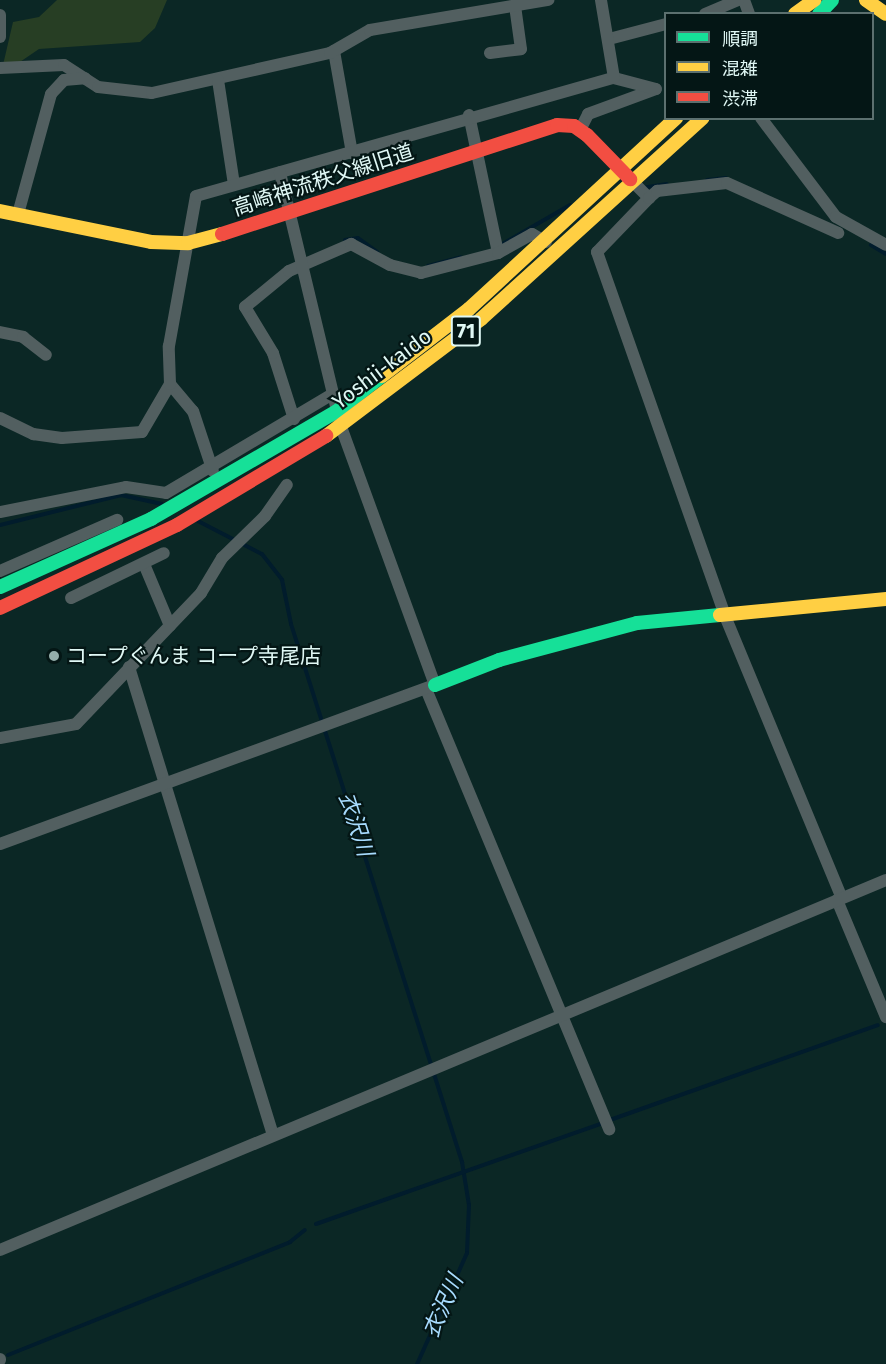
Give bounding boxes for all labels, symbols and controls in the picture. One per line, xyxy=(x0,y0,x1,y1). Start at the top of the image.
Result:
legend xyxy=(664,12,874,120)
text: 順調 xyxy=(722,28,758,50)
text: 混雑 xyxy=(722,58,758,80)
text: 渋滞 xyxy=(722,88,758,110)
street label: 高崎神流秩父線旧道 xyxy=(229,139,417,221)
road number: 71 xyxy=(450,314,482,348)
street label: Yoshii-kaido xyxy=(327,324,437,414)
place label: コープぐんま コープ寺尾店 xyxy=(66,643,324,669)
marker: コープぐんま コープ寺尾店 xyxy=(47,649,61,663)
water label: 衣沢川 xyxy=(333,789,379,859)
water label: 衣沢川 xyxy=(418,1270,468,1342)

